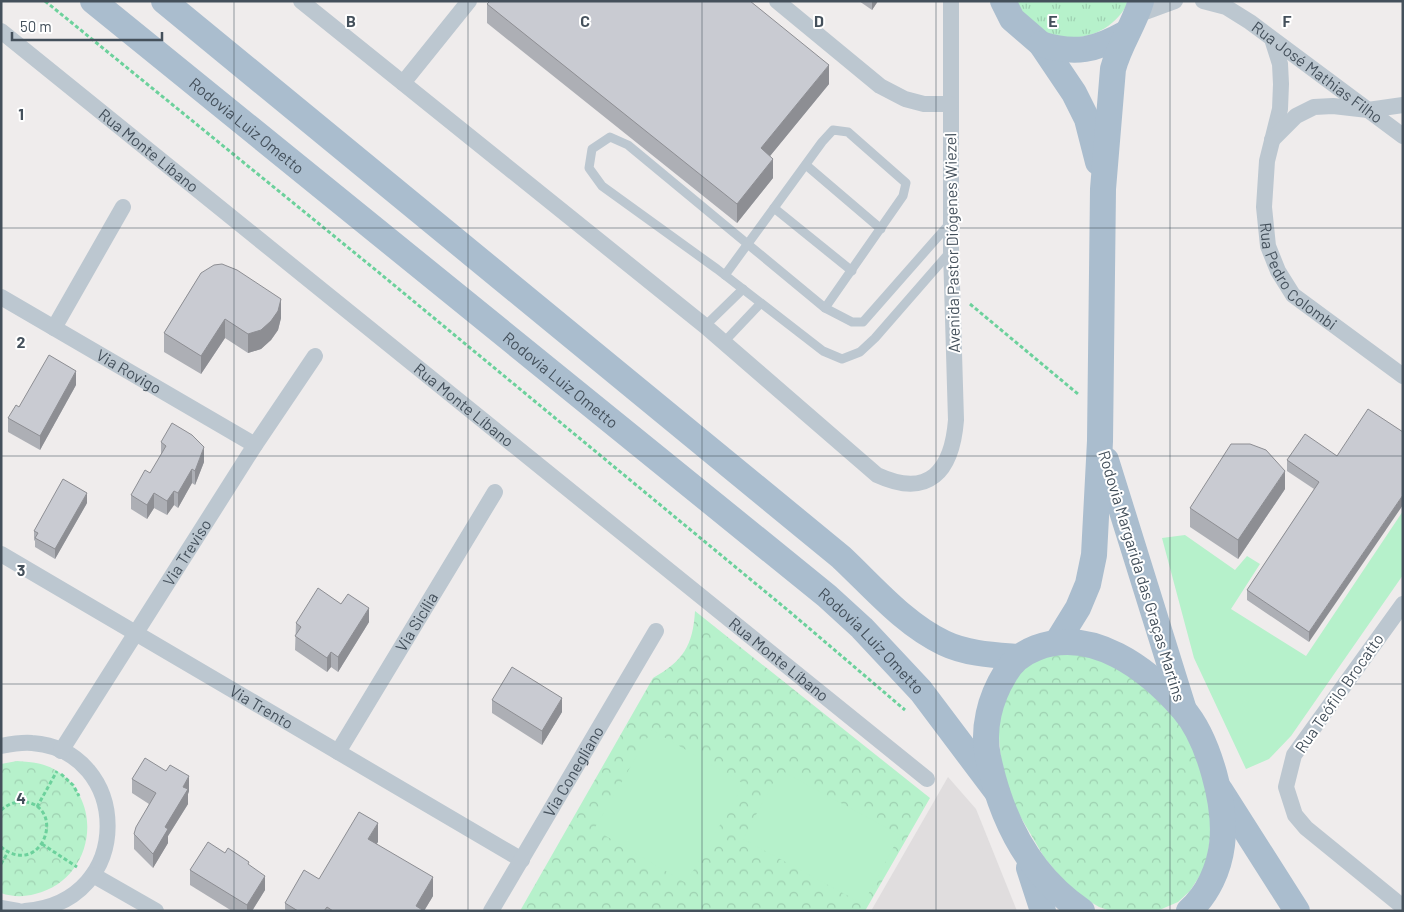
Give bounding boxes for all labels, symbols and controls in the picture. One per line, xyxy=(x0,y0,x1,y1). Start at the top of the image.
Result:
scale bar xyxy=(12,10,162,42)
text: B xyxy=(346,11,356,30)
text: C xyxy=(580,11,590,30)
text: D xyxy=(814,11,824,30)
text: E xyxy=(1048,11,1058,30)
text: 50 m xyxy=(20,17,52,35)
street label: Rua José Mathias Filho xyxy=(1248,18,1386,128)
street label: Rodovia Luiz Ometto xyxy=(186,73,308,178)
text: 1 xyxy=(18,104,24,123)
street label: Rua Monte Líbano xyxy=(95,104,203,196)
street label: Avenida Pastor Diógenes Wiezel xyxy=(940,133,963,353)
street label: Rua Pedro Colombi xyxy=(1257,222,1341,333)
street label: Rodovia Luiz Ometto xyxy=(500,327,622,432)
text: 2 xyxy=(17,332,26,351)
street label: Via Rovigo xyxy=(93,345,165,397)
street label: Rua Monte Líbano xyxy=(411,359,518,450)
street label: Rodovia Margarida das Graças Martins xyxy=(1095,448,1190,704)
street label: Via Treviso xyxy=(158,515,215,589)
text: 3 xyxy=(17,560,25,579)
street label: Rodovia Luiz Ometto xyxy=(815,583,929,698)
street label: Via Sicília xyxy=(391,588,441,655)
street label: Rua Monte Líbano xyxy=(726,613,833,705)
street label: Rua Teófilo Brocatto xyxy=(1290,629,1387,756)
street label: Via Trento xyxy=(226,680,297,733)
street label: Via Conegliano xyxy=(539,722,607,820)
text: 4 xyxy=(16,788,26,807)

